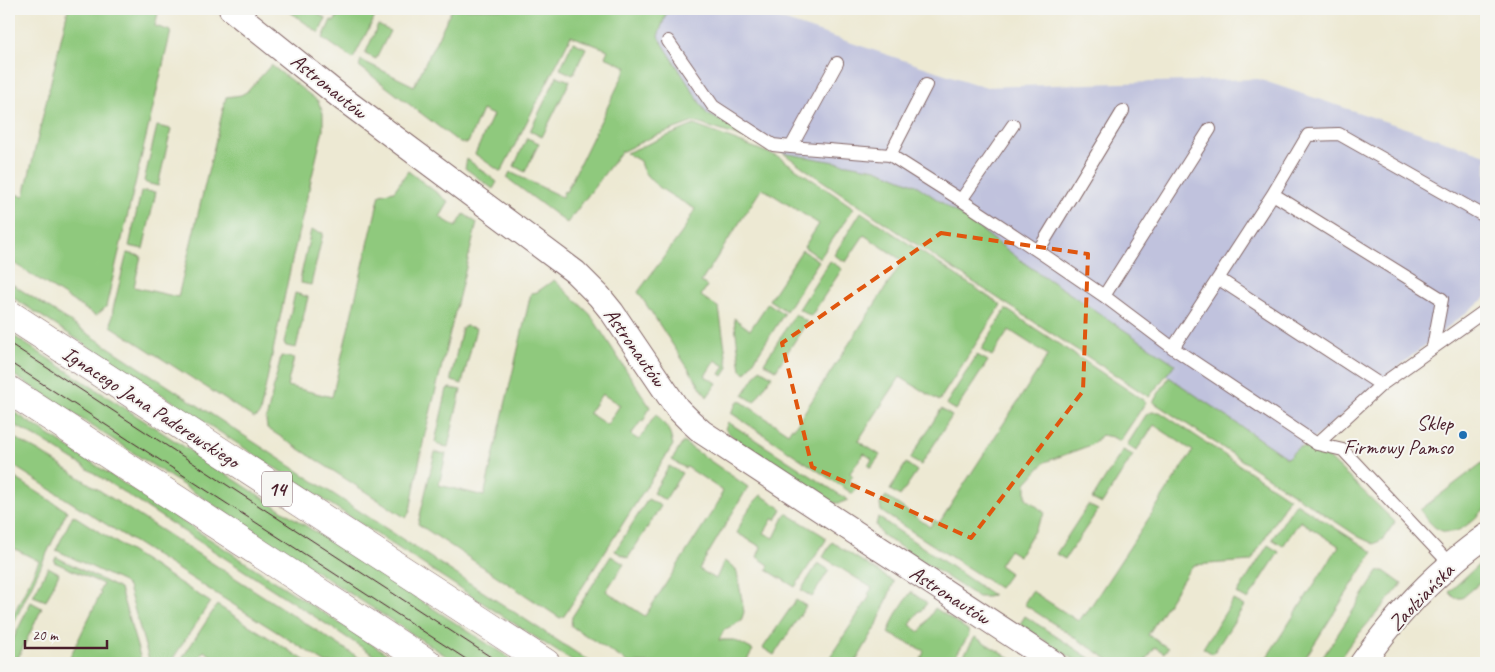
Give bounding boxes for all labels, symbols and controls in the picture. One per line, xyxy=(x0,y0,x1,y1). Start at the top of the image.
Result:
street label: Astronautów xyxy=(286,47,374,126)
street label: Astronautów xyxy=(598,303,673,393)
street label: Ignacego Jana Paderewskiego xyxy=(58,340,246,475)
place label: Sklep Firmowy Pamso xyxy=(1343,410,1455,460)
marker: Sklep Firmowy Pamso xyxy=(1457,429,1469,441)
road number: 14 xyxy=(262,472,292,506)
street label: Zaolziańska xyxy=(1383,557,1461,636)
street label: Astronautów xyxy=(905,560,997,632)
scale bar xyxy=(25,617,108,649)
text: 20 m xyxy=(32,626,59,645)

